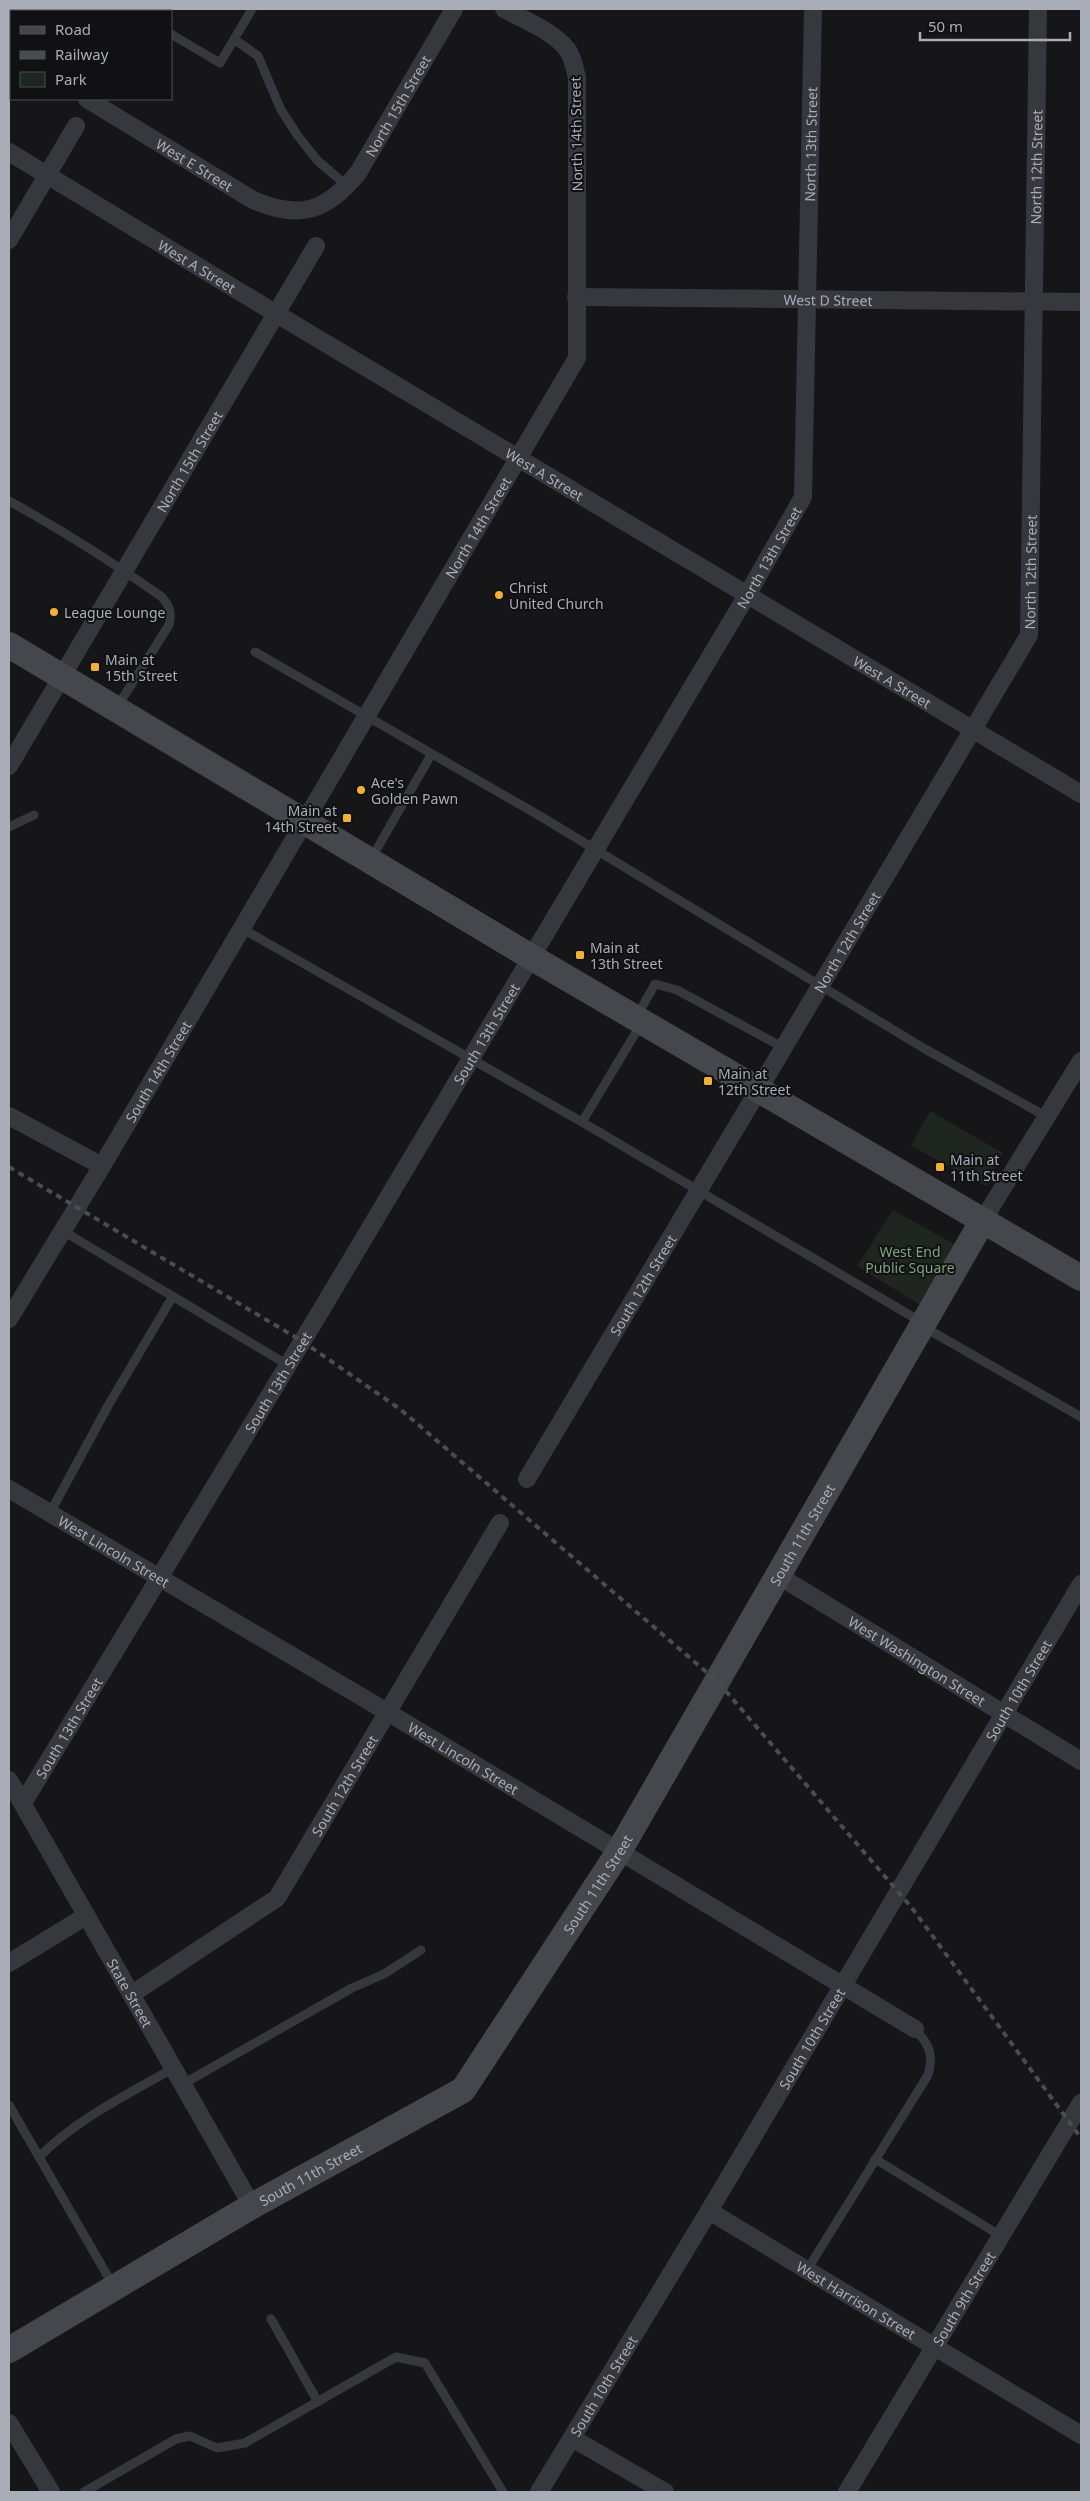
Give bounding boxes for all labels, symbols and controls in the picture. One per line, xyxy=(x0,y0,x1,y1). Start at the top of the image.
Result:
legend xyxy=(10,10,172,100)
scale bar xyxy=(920,10,1070,42)
text: 50 m xyxy=(928,16,963,36)
text: Road xyxy=(55,19,91,39)
text: Railway xyxy=(55,44,109,64)
street label: North 15th Street xyxy=(360,51,435,160)
text: Park xyxy=(55,69,87,89)
street label: North 14th Street xyxy=(566,76,586,192)
street label: North 13th Street xyxy=(800,87,821,202)
street label: North 12th Street xyxy=(1025,110,1046,225)
street label: West E Street xyxy=(153,134,237,195)
street label: West A Street xyxy=(155,235,240,297)
street label: West D Street xyxy=(783,290,873,309)
street label: North 15th Street xyxy=(152,407,226,515)
street label: West A Street xyxy=(502,443,587,505)
street label: North 14th Street xyxy=(440,473,515,582)
street label: North 13th Street xyxy=(732,503,805,612)
street label: North 12th Street xyxy=(1020,514,1040,630)
place label: Christ United Church xyxy=(509,578,604,613)
marker: Christ United Church xyxy=(493,589,505,601)
place label: League Lounge xyxy=(64,603,166,622)
marker: League Lounge xyxy=(48,606,60,618)
place label: Main at 15th Street xyxy=(105,650,177,685)
street label: West A Street xyxy=(850,651,935,712)
marker: Main at 15th Street xyxy=(89,661,101,673)
place label: Ace's Golden Pawn xyxy=(371,773,458,808)
marker: Ace's Golden Pawn xyxy=(355,784,367,796)
place label: Main at 14th Street xyxy=(265,801,337,836)
marker: Main at 14th Street xyxy=(341,812,353,824)
street label: North 12th Street xyxy=(809,888,884,996)
place label: Main at 13th Street xyxy=(590,938,662,973)
marker: Main at 13th Street xyxy=(574,949,586,961)
street label: South 13th Street xyxy=(448,979,523,1088)
street label: South 14th Street xyxy=(120,1017,195,1125)
place label: Main at 12th Street xyxy=(718,1064,790,1099)
marker: Main at 12th Street xyxy=(702,1075,714,1087)
place label: Main at 11th Street xyxy=(950,1150,1022,1185)
marker: Main at 11th Street xyxy=(934,1161,946,1173)
street label: South 12th Street xyxy=(605,1231,680,1339)
park label: West End Public Square xyxy=(865,1242,955,1277)
street label: South 13th Street xyxy=(240,1328,315,1436)
street label: South 11th Street xyxy=(765,1480,838,1589)
street label: West Lincoln Street xyxy=(55,1511,173,1591)
street label: West Washington Street xyxy=(845,1611,989,1710)
street label: South 10th Street xyxy=(981,1636,1055,1744)
street label: South 13th Street xyxy=(31,1674,106,1782)
street label: West Lincoln Street xyxy=(405,1717,522,1798)
street label: South 12th Street xyxy=(307,1731,381,1839)
street label: South 11th Street xyxy=(558,1831,636,1938)
street label: State Street xyxy=(103,1955,158,2031)
street label: South 10th Street xyxy=(774,1984,849,2093)
street label: South 11th Street xyxy=(255,2138,365,2210)
street label: South 9th Street xyxy=(928,2248,999,2349)
street label: West Harrison Street xyxy=(793,2256,920,2343)
street label: South 10th Street xyxy=(565,2332,641,2440)

